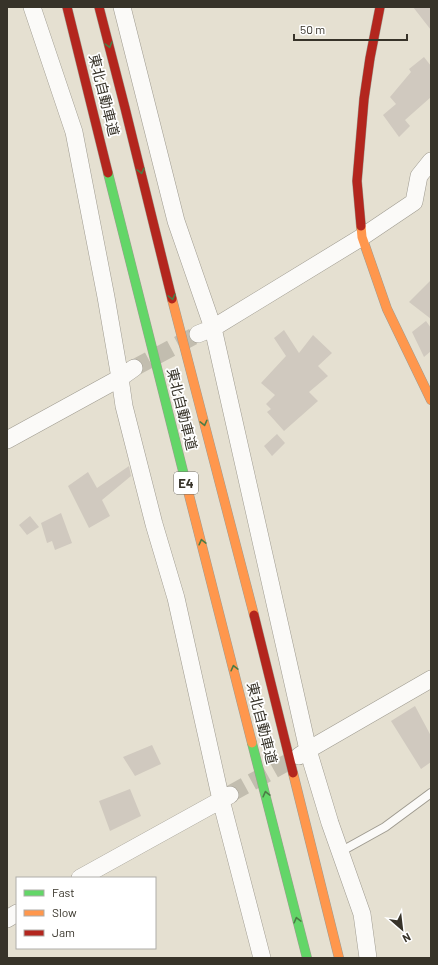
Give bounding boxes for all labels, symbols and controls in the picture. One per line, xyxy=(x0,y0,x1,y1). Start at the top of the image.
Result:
scale bar xyxy=(294,16,407,42)
text: 50 m xyxy=(300,22,325,36)
one-way arrow xyxy=(104,41,112,48)
street label: 東北自動車道 xyxy=(86,52,123,138)
one-way arrow xyxy=(136,168,144,174)
one-way arrow xyxy=(167,294,175,300)
street label: 東北自動車道 xyxy=(164,366,201,452)
one-way arrow xyxy=(199,420,207,426)
road number: E4 xyxy=(174,472,198,494)
one-way arrow xyxy=(198,539,206,545)
one-way arrow xyxy=(230,665,238,671)
street label: 東北自動車道 xyxy=(244,680,281,766)
one-way arrow xyxy=(262,791,270,797)
legend xyxy=(16,877,156,949)
text: Fast xyxy=(52,885,75,899)
text: Slow xyxy=(52,905,77,919)
north arrow xyxy=(382,909,422,949)
one-way arrow xyxy=(294,917,302,924)
text: Jam xyxy=(52,925,75,939)
text: N xyxy=(401,931,413,946)

